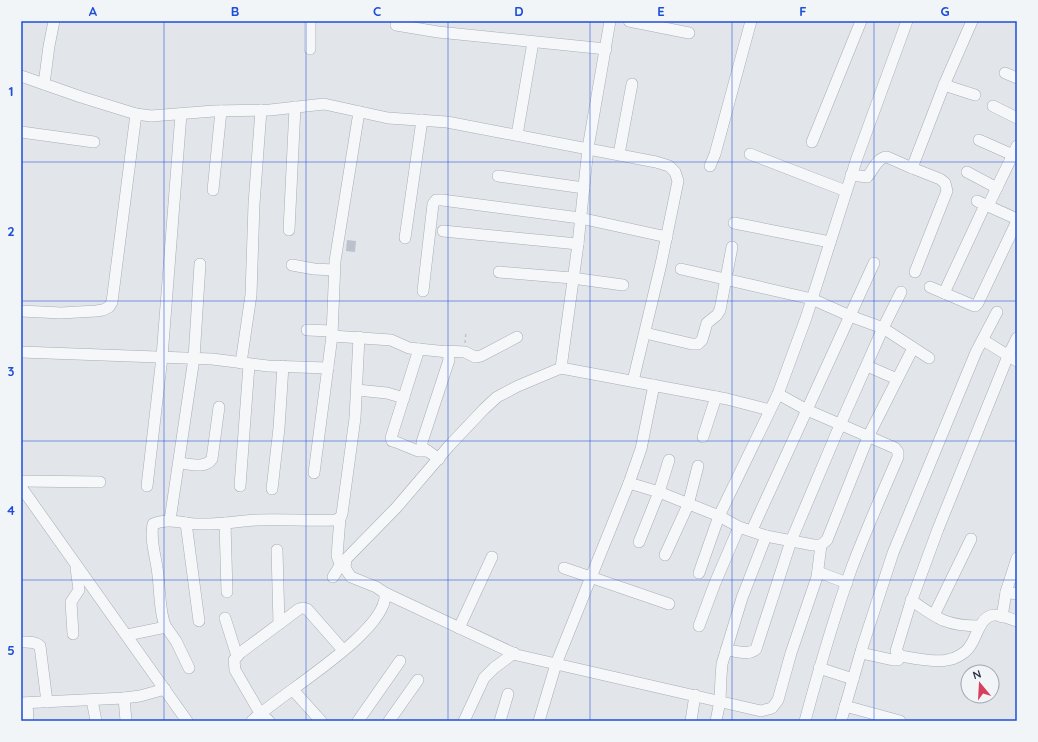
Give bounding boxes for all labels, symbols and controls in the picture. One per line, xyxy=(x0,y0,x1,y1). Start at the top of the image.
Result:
text: A xyxy=(89,3,98,19)
text: B xyxy=(231,3,239,19)
text: C xyxy=(373,3,381,19)
text: D xyxy=(514,3,524,19)
text: E xyxy=(657,3,665,19)
text: F xyxy=(799,3,807,19)
text: G xyxy=(940,3,950,19)
text: 1 xyxy=(8,83,14,99)
text: 2 xyxy=(7,223,15,239)
text: 3 xyxy=(8,363,15,379)
text: 4 xyxy=(7,502,15,518)
text: 5 xyxy=(7,642,15,658)
north arrow xyxy=(960,664,1000,704)
text: N xyxy=(971,667,983,682)

